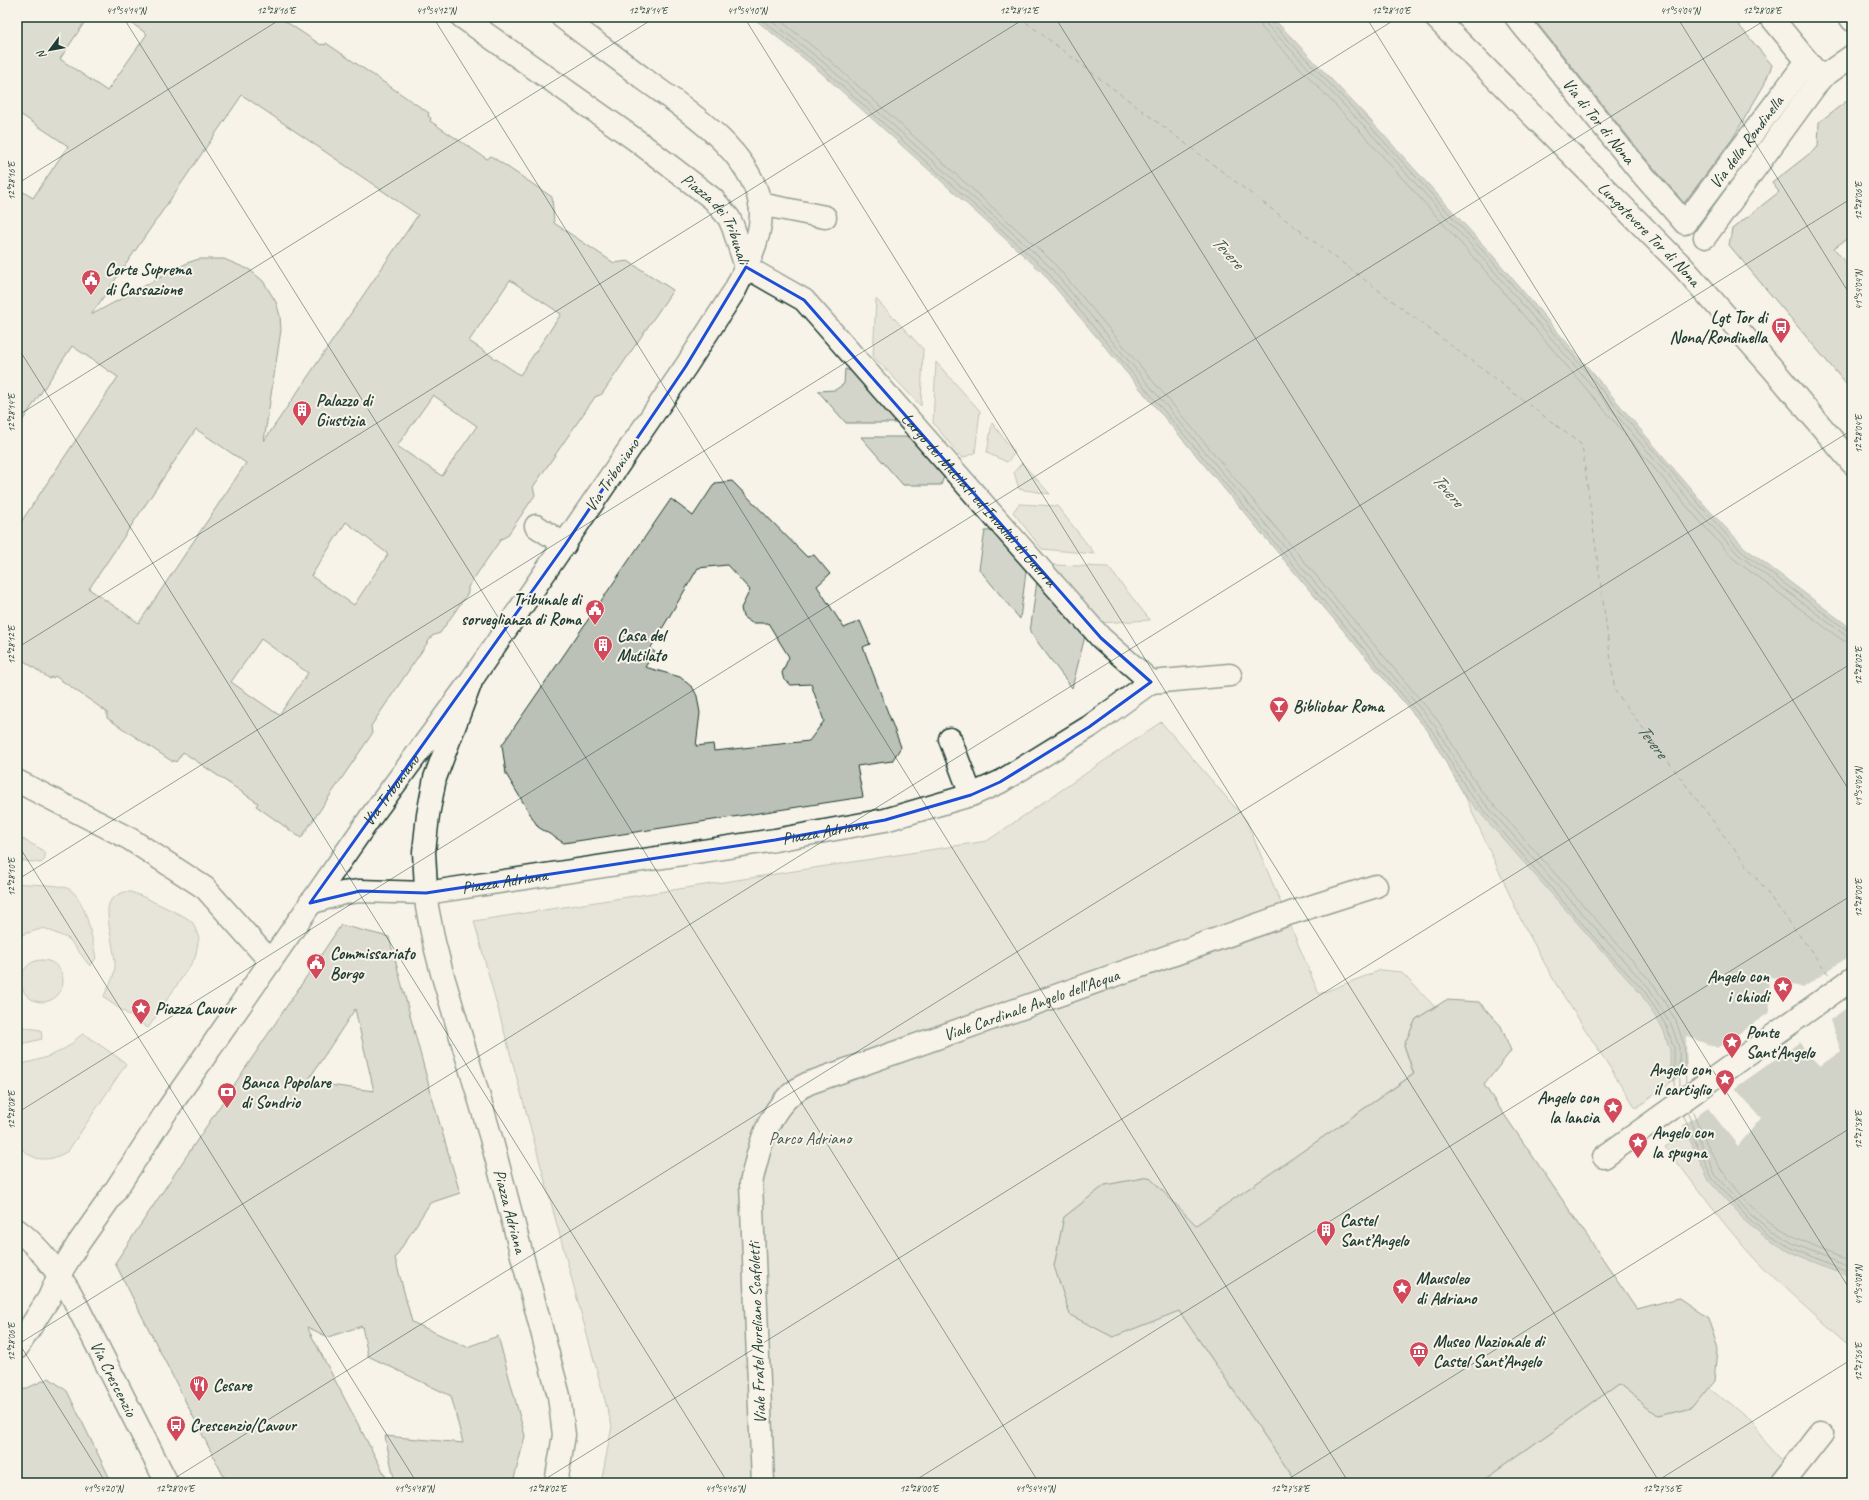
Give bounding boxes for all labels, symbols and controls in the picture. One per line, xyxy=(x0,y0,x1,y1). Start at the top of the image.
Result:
text: 41°54'14"N xyxy=(106,4,148,17)
text: 12°28'16"E xyxy=(257,4,297,17)
text: 41°54'12"N xyxy=(416,4,458,17)
text: 12°28'14"E xyxy=(629,4,669,17)
text: 41°54'10"N xyxy=(727,4,769,17)
text: 12°28'12"E xyxy=(1000,4,1040,17)
text: 12°28'10"E xyxy=(1372,4,1412,17)
text: 41°54'04"N xyxy=(1660,4,1702,17)
text: 12°28'08"E xyxy=(1743,4,1783,17)
north arrow xyxy=(30,30,70,70)
text: N xyxy=(33,47,49,62)
street label: Via di Tor di Nona xyxy=(1558,74,1641,169)
street label: Via della Rondinella xyxy=(1704,91,1788,192)
text: 12°28'16"E xyxy=(5,160,18,200)
street label: Piazza dei Tribunali xyxy=(677,168,756,269)
street label: Lungotevere Tor di Nona xyxy=(1594,177,1707,292)
text: 12°28'06"E xyxy=(1852,180,1865,220)
water label: Tevere xyxy=(1207,231,1251,275)
place label: Corte Suprema di Cassazione xyxy=(105,259,193,300)
public building icon: Corte Suprema di Cassazione xyxy=(80,268,102,296)
text: 41°54'04"N xyxy=(1852,268,1865,310)
place label: Lgt Tor di Nona/Rondinella xyxy=(1670,307,1770,348)
bus stop icon: Lgt Tor di Nona/Rondinella xyxy=(1770,316,1792,344)
place label: Palazzo di Giustizia xyxy=(316,390,375,431)
text: 12°28'14"E xyxy=(5,392,18,432)
building icon: Palazzo di Giustizia xyxy=(291,399,313,427)
street label: Largo dei Mutilati ed Invalidi di Guerra xyxy=(897,408,1062,592)
text: 12°28'04"E xyxy=(1852,413,1865,453)
street label: Via Triboniano xyxy=(580,434,645,515)
water label: Tevere xyxy=(1428,469,1470,513)
place label: Tribunale di sorveglianza di Roma xyxy=(461,589,584,630)
public building icon: Tribunale di sorveglianza di Roma xyxy=(584,598,606,626)
text: 12°28'12"E xyxy=(5,624,18,664)
place label: Casa del Mutilato xyxy=(617,625,668,666)
building icon: Casa del Mutilato xyxy=(592,634,614,662)
text: 12°28'02"E xyxy=(1852,645,1865,685)
bar icon: Bibliobar Roma xyxy=(1268,695,1290,723)
place label: Bibliobar Roma xyxy=(1293,696,1385,717)
water label: Tevere xyxy=(1633,720,1674,765)
street label: Via Triboniano xyxy=(357,749,424,830)
text: 41°54'06"N xyxy=(1852,765,1865,807)
street label: Piazza Adriana xyxy=(780,813,871,849)
text: 12°28'10"E xyxy=(5,856,18,896)
street label: Piazza Adriana xyxy=(460,864,551,898)
text: 12°28'00"E xyxy=(1852,877,1865,917)
place label: Commissariato Borgo xyxy=(330,943,417,984)
public building icon: Commissariato Borgo xyxy=(305,952,327,980)
street label: Viale Cardinale Angelo dell'Acqua xyxy=(940,964,1123,1045)
place label: Angelo con i chiodi xyxy=(1707,966,1772,1007)
place icon: Angelo con i chiodi xyxy=(1772,975,1794,1003)
place icon: Piazza Cavour xyxy=(130,997,152,1025)
place label: Piazza Cavour xyxy=(155,998,237,1019)
place label: Ponte Sant'Angelo xyxy=(1746,1022,1816,1063)
place icon: Ponte Sant'Angelo xyxy=(1721,1031,1743,1059)
place label: Angelo con il cartiglio xyxy=(1649,1059,1713,1100)
place icon: Angelo con il cartiglio xyxy=(1714,1068,1736,1096)
place label: Banca Popolare di Sondrio xyxy=(241,1072,332,1113)
bank icon: Banca Popolare di Sondrio xyxy=(216,1081,238,1109)
place label: Angelo con la lancia xyxy=(1537,1087,1600,1128)
text: 12°28'08"E xyxy=(5,1089,18,1129)
place icon: Angelo con la lancia xyxy=(1602,1096,1624,1124)
text: 12°27'58"E xyxy=(1852,1109,1865,1149)
place label: Angelo con la spugna xyxy=(1652,1122,1715,1163)
park label: Parco Adriano xyxy=(769,1128,853,1149)
place icon: Angelo con la spugna xyxy=(1627,1131,1649,1159)
street label: Piazza Adriana xyxy=(489,1167,532,1257)
place label: Castel Sant’Angelo xyxy=(1340,1210,1410,1251)
building icon: Castel Sant’Angelo xyxy=(1315,1219,1337,1247)
street label: Viale Fratel Aureliano Scafoletti xyxy=(743,1240,771,1424)
text: 41°54'08"N xyxy=(1852,1263,1865,1305)
place label: Mausoleo di Adriano xyxy=(1416,1268,1478,1309)
place icon: Mausoleo di Adriano xyxy=(1391,1277,1413,1305)
text: 12°28'06"E xyxy=(5,1321,18,1361)
place label: Museo Nazionale di Castel Sant’Angelo xyxy=(1433,1331,1547,1372)
street label: Via Crescenzio xyxy=(86,1337,142,1421)
museum icon: Museo Nazionale di Castel Sant’Angelo xyxy=(1408,1340,1430,1368)
text: 12°27'56"E xyxy=(1852,1341,1865,1381)
restaurant icon: Cesare xyxy=(188,1374,210,1402)
place label: Cesare xyxy=(213,1375,253,1396)
bus stop icon: Crescenzio/Cavour xyxy=(165,1414,187,1442)
place label: Crescenzio/Cavour xyxy=(190,1415,298,1436)
text: 41°54'20"N xyxy=(83,1482,125,1495)
text: 12°28'04"E xyxy=(156,1482,196,1495)
text: 41°54'18"N xyxy=(394,1482,436,1495)
text: 12°28'02"E xyxy=(528,1482,568,1495)
text: 41°54'16"N xyxy=(705,1482,747,1495)
text: 12°28'00"E xyxy=(900,1482,940,1495)
text: 41°54'14"N xyxy=(1015,1482,1057,1495)
text: 12°27'58"E xyxy=(1271,1482,1311,1495)
text: 12°27'56"E xyxy=(1643,1482,1683,1495)

